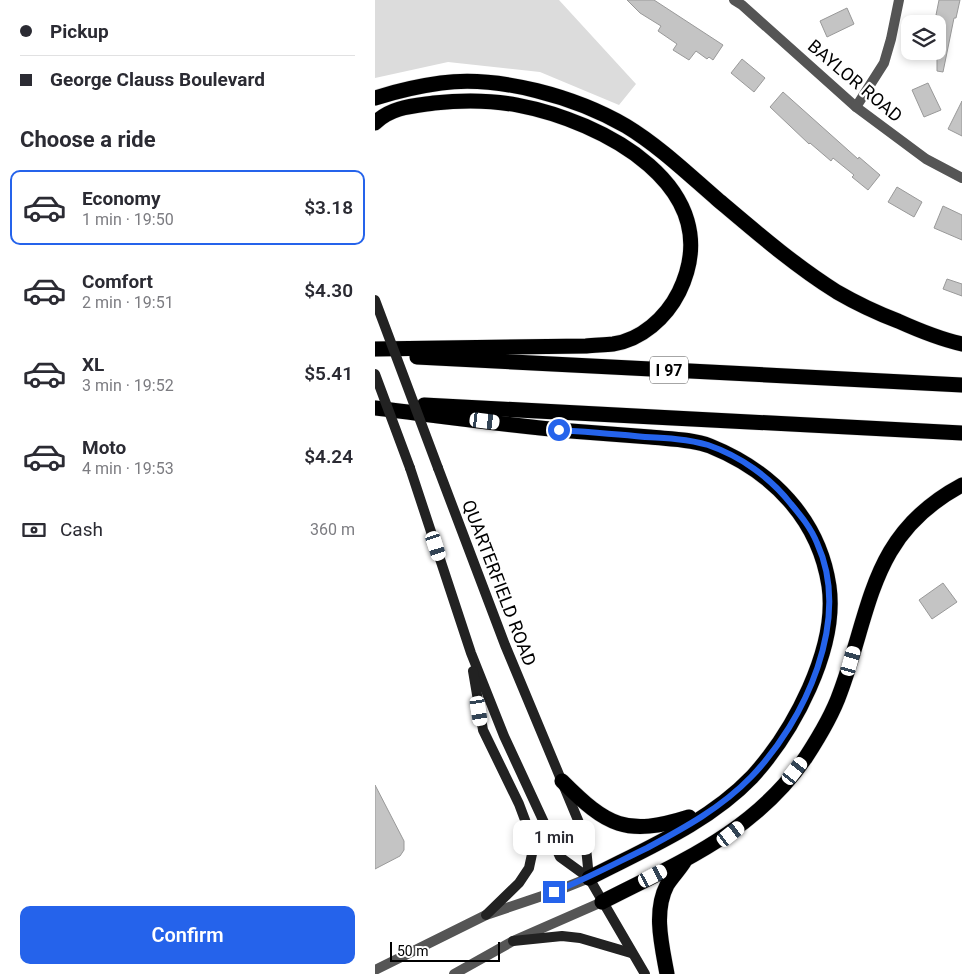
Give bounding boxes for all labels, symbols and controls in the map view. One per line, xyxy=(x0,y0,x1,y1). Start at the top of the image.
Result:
map controls xyxy=(901,15,946,60)
button: layers xyxy=(901,15,946,60)
text: Pickup xyxy=(50,20,109,43)
street label: BAYLOR ROAD xyxy=(804,35,907,126)
text: George Clauss Boulevard xyxy=(50,68,265,91)
text: Choose a ride xyxy=(20,127,156,152)
icon: car xyxy=(22,185,67,230)
text: Economy xyxy=(82,187,161,210)
text: $3.18 xyxy=(304,196,353,219)
text: 1 min · 19:50 xyxy=(82,210,174,229)
icon: car xyxy=(22,268,67,313)
text: Comfort xyxy=(82,270,153,293)
text: $4.30 xyxy=(304,279,353,302)
text: 2 min · 19:51 xyxy=(82,293,174,312)
icon: car xyxy=(22,351,67,396)
text: XL xyxy=(82,353,104,376)
road number: I 97 xyxy=(650,356,688,384)
text: $5.41 xyxy=(304,362,353,385)
text: 3 min · 19:52 xyxy=(82,376,174,395)
car xyxy=(469,412,500,430)
route start xyxy=(548,419,570,441)
icon: car xyxy=(22,434,67,479)
text: Moto xyxy=(82,436,126,459)
text: $4.24 xyxy=(304,445,353,468)
text: 4 min · 19:53 xyxy=(82,459,174,478)
street label: QUARTERFIELD ROAD xyxy=(458,497,541,669)
icon: cash xyxy=(20,516,48,544)
text: Cash xyxy=(60,518,103,541)
text: 360 m xyxy=(310,520,355,539)
car xyxy=(424,529,447,563)
car xyxy=(839,645,862,677)
car xyxy=(469,695,488,727)
car xyxy=(779,755,810,787)
car xyxy=(714,819,747,849)
callout: 1 min xyxy=(513,820,595,854)
text: 1 min xyxy=(534,828,574,847)
car xyxy=(636,863,669,889)
route end xyxy=(543,881,565,903)
button: Confirm xyxy=(20,906,355,964)
scale bar xyxy=(390,939,500,962)
text: 50 m xyxy=(397,943,429,959)

